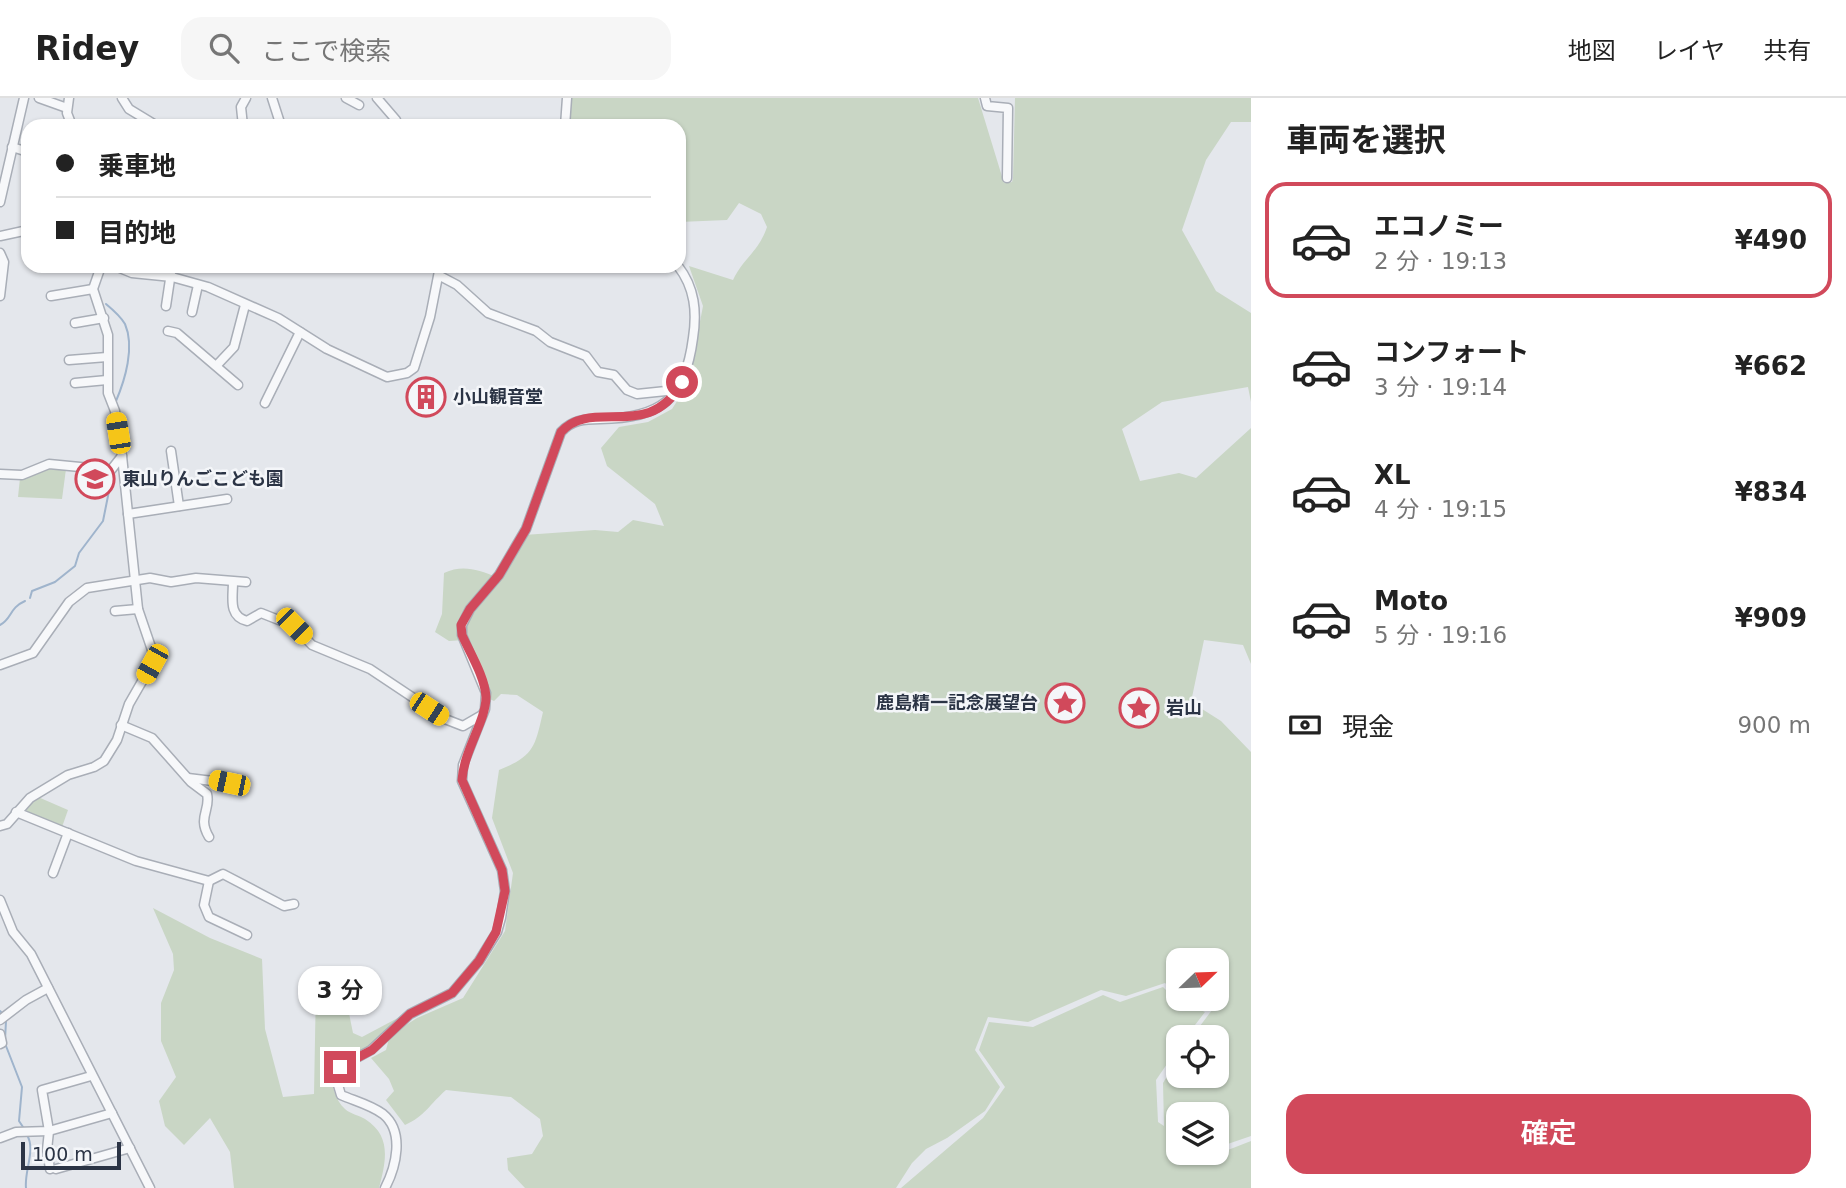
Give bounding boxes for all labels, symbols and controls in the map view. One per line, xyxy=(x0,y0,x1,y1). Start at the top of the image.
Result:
search box xyxy=(181,17,671,80)
text: Ridey xyxy=(35,29,139,68)
icon: search xyxy=(205,29,243,67)
text: ここで検索 xyxy=(261,36,391,66)
text: 地図 xyxy=(1568,37,1616,65)
text: レイヤ xyxy=(1654,37,1725,65)
text: 共有 xyxy=(1763,37,1811,65)
text: 車両を選択 xyxy=(1286,121,1446,159)
text: 乗車地 xyxy=(98,151,176,181)
icon: car xyxy=(1290,209,1353,272)
text: エコノミー xyxy=(1374,211,1504,241)
text: 目的地 xyxy=(98,218,176,248)
text: ¥490 xyxy=(1735,225,1807,255)
text: 2 分 · 19:13 xyxy=(1374,248,1507,274)
icon: car xyxy=(1290,335,1353,398)
text: コンフォート xyxy=(1374,337,1529,367)
text: ¥662 xyxy=(1735,351,1807,381)
route start xyxy=(666,366,698,398)
text: 3 分 · 19:14 xyxy=(1374,374,1507,400)
building icon: 小山観音堂 xyxy=(405,376,447,418)
place label: 小山観音堂 xyxy=(453,386,543,407)
car xyxy=(105,411,132,455)
school or university icon: 東山りんごこども園 xyxy=(74,458,116,500)
text: XL xyxy=(1374,460,1411,490)
icon: car xyxy=(1290,461,1353,524)
place label: 東山りんごこども園 xyxy=(122,468,284,489)
text: ¥834 xyxy=(1735,477,1807,507)
text: 4 分 · 19:15 xyxy=(1374,496,1507,522)
text: Moto xyxy=(1374,586,1448,616)
icon: car xyxy=(1290,587,1353,650)
text: ¥909 xyxy=(1735,603,1807,633)
car xyxy=(272,604,317,648)
text: 5 分 · 19:16 xyxy=(1374,622,1507,648)
car xyxy=(133,641,172,687)
place icon: 鹿島精一記念展望台 xyxy=(1044,682,1086,724)
place icon: 岩山 xyxy=(1118,687,1160,729)
car xyxy=(406,689,453,729)
place label: 鹿島精一記念展望台 xyxy=(876,692,1038,713)
place label: 岩山 xyxy=(1166,697,1202,718)
icon: cash xyxy=(1286,706,1324,744)
text: 現金 xyxy=(1342,712,1394,742)
text: 900 m xyxy=(1737,712,1811,738)
car xyxy=(207,768,252,798)
north arrow xyxy=(1166,948,1228,1012)
map controls xyxy=(1166,948,1229,1165)
callout: 3 分 xyxy=(298,965,382,1014)
text: 3 分 xyxy=(316,977,364,1003)
button: locate xyxy=(1166,1025,1229,1088)
route end xyxy=(324,1051,356,1083)
button: 確定 xyxy=(1286,1094,1811,1174)
button: layers xyxy=(1166,1102,1229,1165)
scale bar xyxy=(21,1139,121,1171)
text: 100 m xyxy=(32,1143,93,1165)

